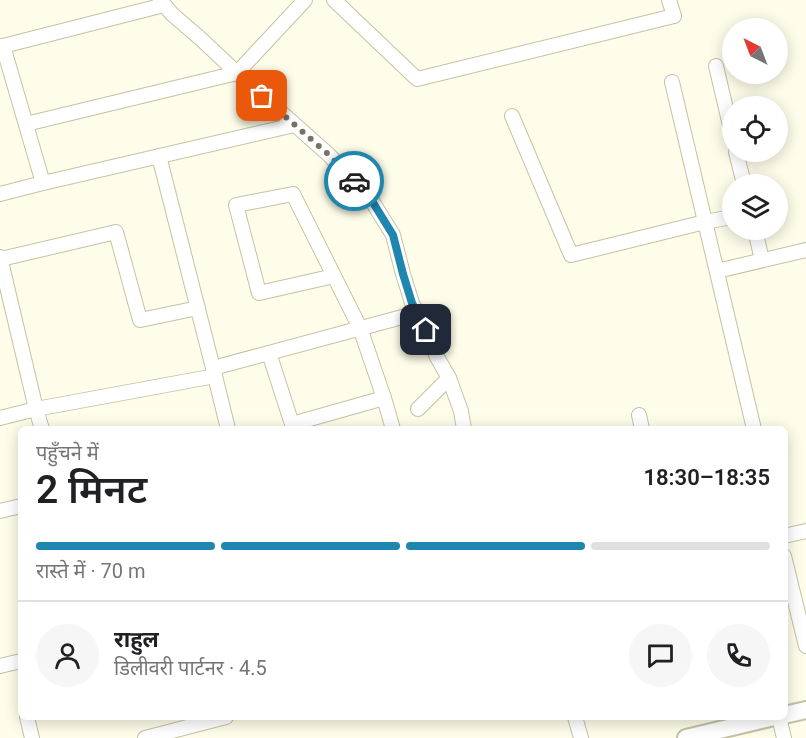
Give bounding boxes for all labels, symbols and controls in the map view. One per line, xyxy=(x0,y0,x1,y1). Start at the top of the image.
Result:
north arrow xyxy=(722,18,788,84)
map controls xyxy=(722,18,788,240)
pin xyxy=(236,70,287,121)
icon: bag xyxy=(245,79,278,112)
button: locate xyxy=(722,96,788,162)
courier xyxy=(324,151,384,211)
icon: car xyxy=(338,165,371,198)
button: layers xyxy=(722,174,788,240)
pin xyxy=(400,304,451,355)
icon: home xyxy=(409,313,442,346)
text: पहुँचने में xyxy=(36,441,99,465)
text: 18:30–18:35 xyxy=(643,465,770,490)
text: 2 मिनट xyxy=(36,467,147,513)
text: रास्ते में · 70 m xyxy=(36,559,146,583)
button: person xyxy=(36,624,99,687)
button: chat xyxy=(629,624,692,687)
button: phone xyxy=(707,624,770,687)
text: राहुल xyxy=(114,627,159,652)
text: डिलीवरी पार्टनर · 4.5 xyxy=(114,656,267,680)

